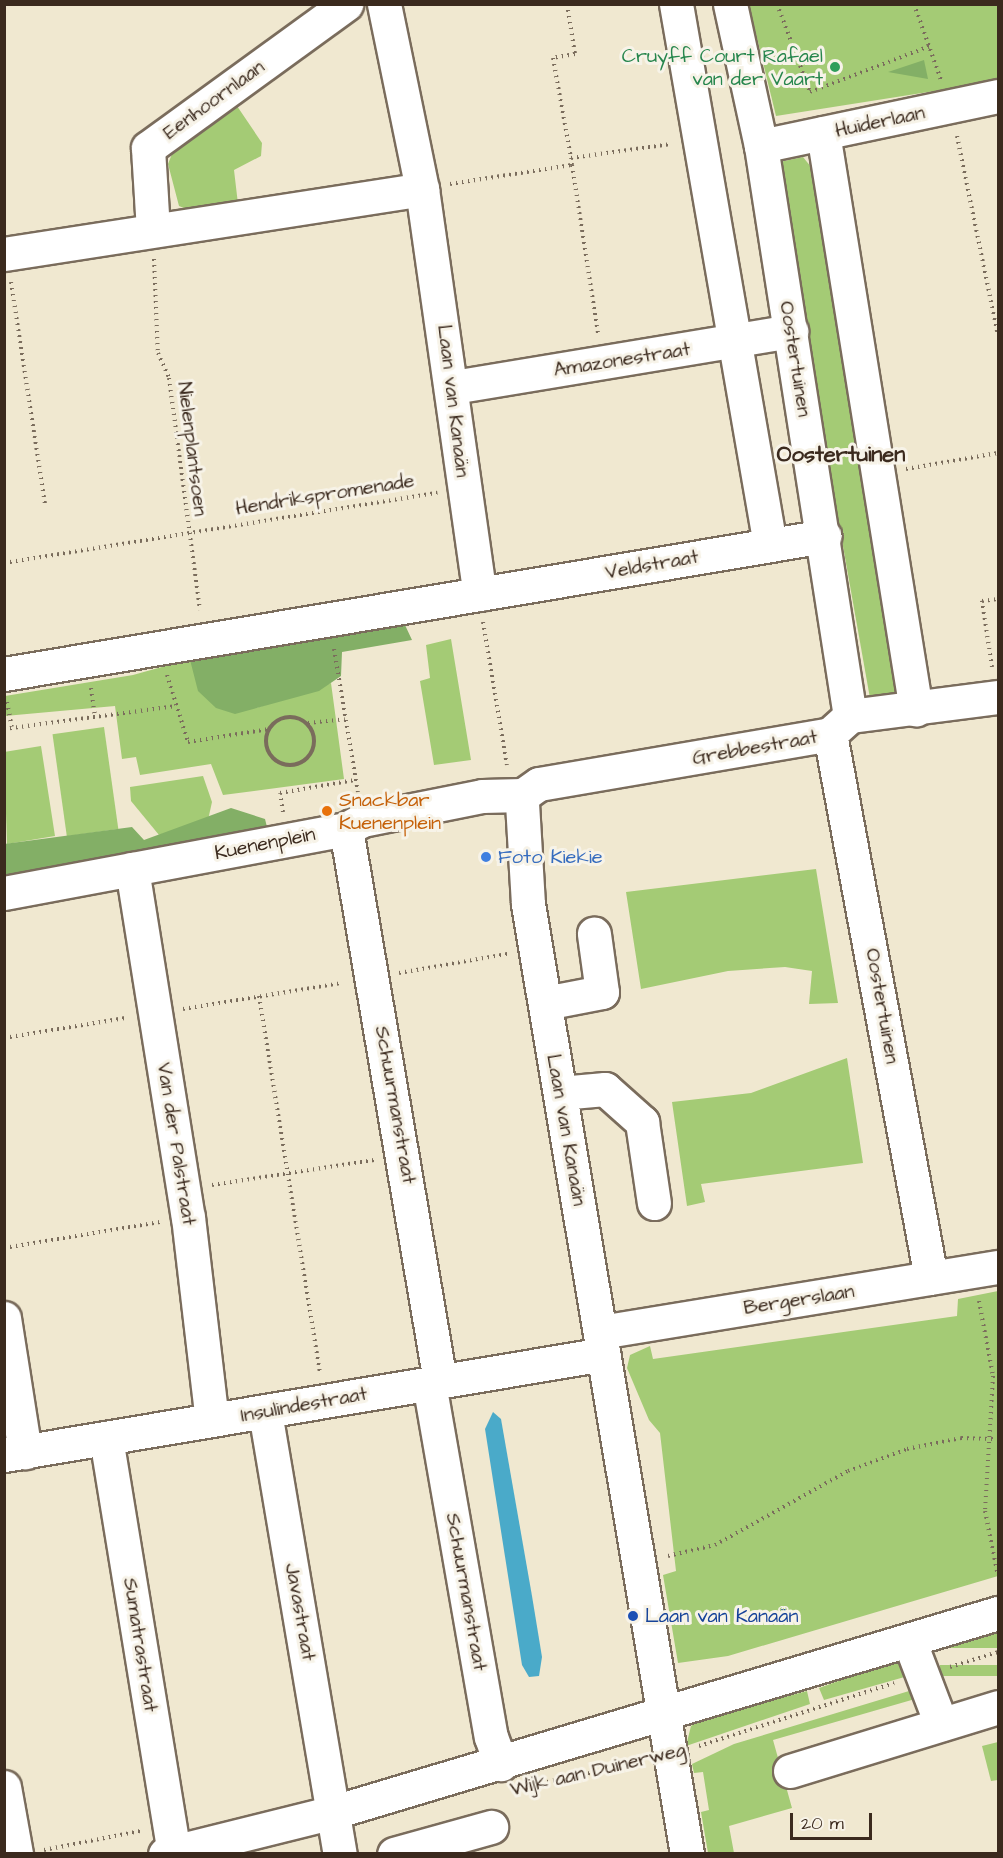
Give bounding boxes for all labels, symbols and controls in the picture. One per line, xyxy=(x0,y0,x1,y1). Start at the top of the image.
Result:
place label: Cruyff Court Rafael van der Vaart xyxy=(622,44,823,91)
street label: Eenhoornlaan xyxy=(159,55,269,145)
marker: Cruyff Court Rafael van der Vaart xyxy=(828,60,842,74)
street label: Huiderlaan xyxy=(833,101,927,143)
street label: Oostertuinen xyxy=(774,299,816,419)
street label: Laan van Kanaän xyxy=(432,323,474,479)
street label: Amazonestraat xyxy=(552,337,692,383)
street label: Nielenplantsoen xyxy=(172,381,212,517)
district label: Oostertuinen xyxy=(777,442,905,468)
street label: Hendrikspromenade xyxy=(234,469,416,521)
street label: Veldstraat xyxy=(603,545,701,585)
street label: Grebbestraat xyxy=(691,725,819,771)
place label: Snackbar Kuenenplein xyxy=(339,788,441,835)
marker: Snackbar Kuenenplein xyxy=(320,804,334,818)
street label: Kuenenplein xyxy=(213,822,317,866)
place label: Foto Kiekie xyxy=(498,845,603,869)
marker: Foto Kiekie xyxy=(479,850,493,864)
street label: Oostertuinen xyxy=(860,946,904,1066)
street label: Schuurmanstraat xyxy=(369,1024,421,1186)
street label: Laan van Kanaän xyxy=(541,1052,591,1208)
street label: Van der Palstraat xyxy=(151,1061,201,1227)
street label: Bergerslaan xyxy=(742,1279,856,1321)
street label: Insulindestraat xyxy=(239,1382,369,1428)
street label: Schuurmanstraat xyxy=(440,1511,492,1673)
street label: Javastraat xyxy=(280,1561,320,1663)
street label: Sumatrastraat xyxy=(118,1576,162,1714)
place label: Laan van Kanaän xyxy=(645,1604,798,1628)
marker: Laan van Kanaän xyxy=(626,1609,640,1623)
street label: Wijk aan Duinerweg xyxy=(508,1738,688,1802)
scale bar xyxy=(793,1801,876,1839)
text: 20 m xyxy=(801,1811,844,1836)

